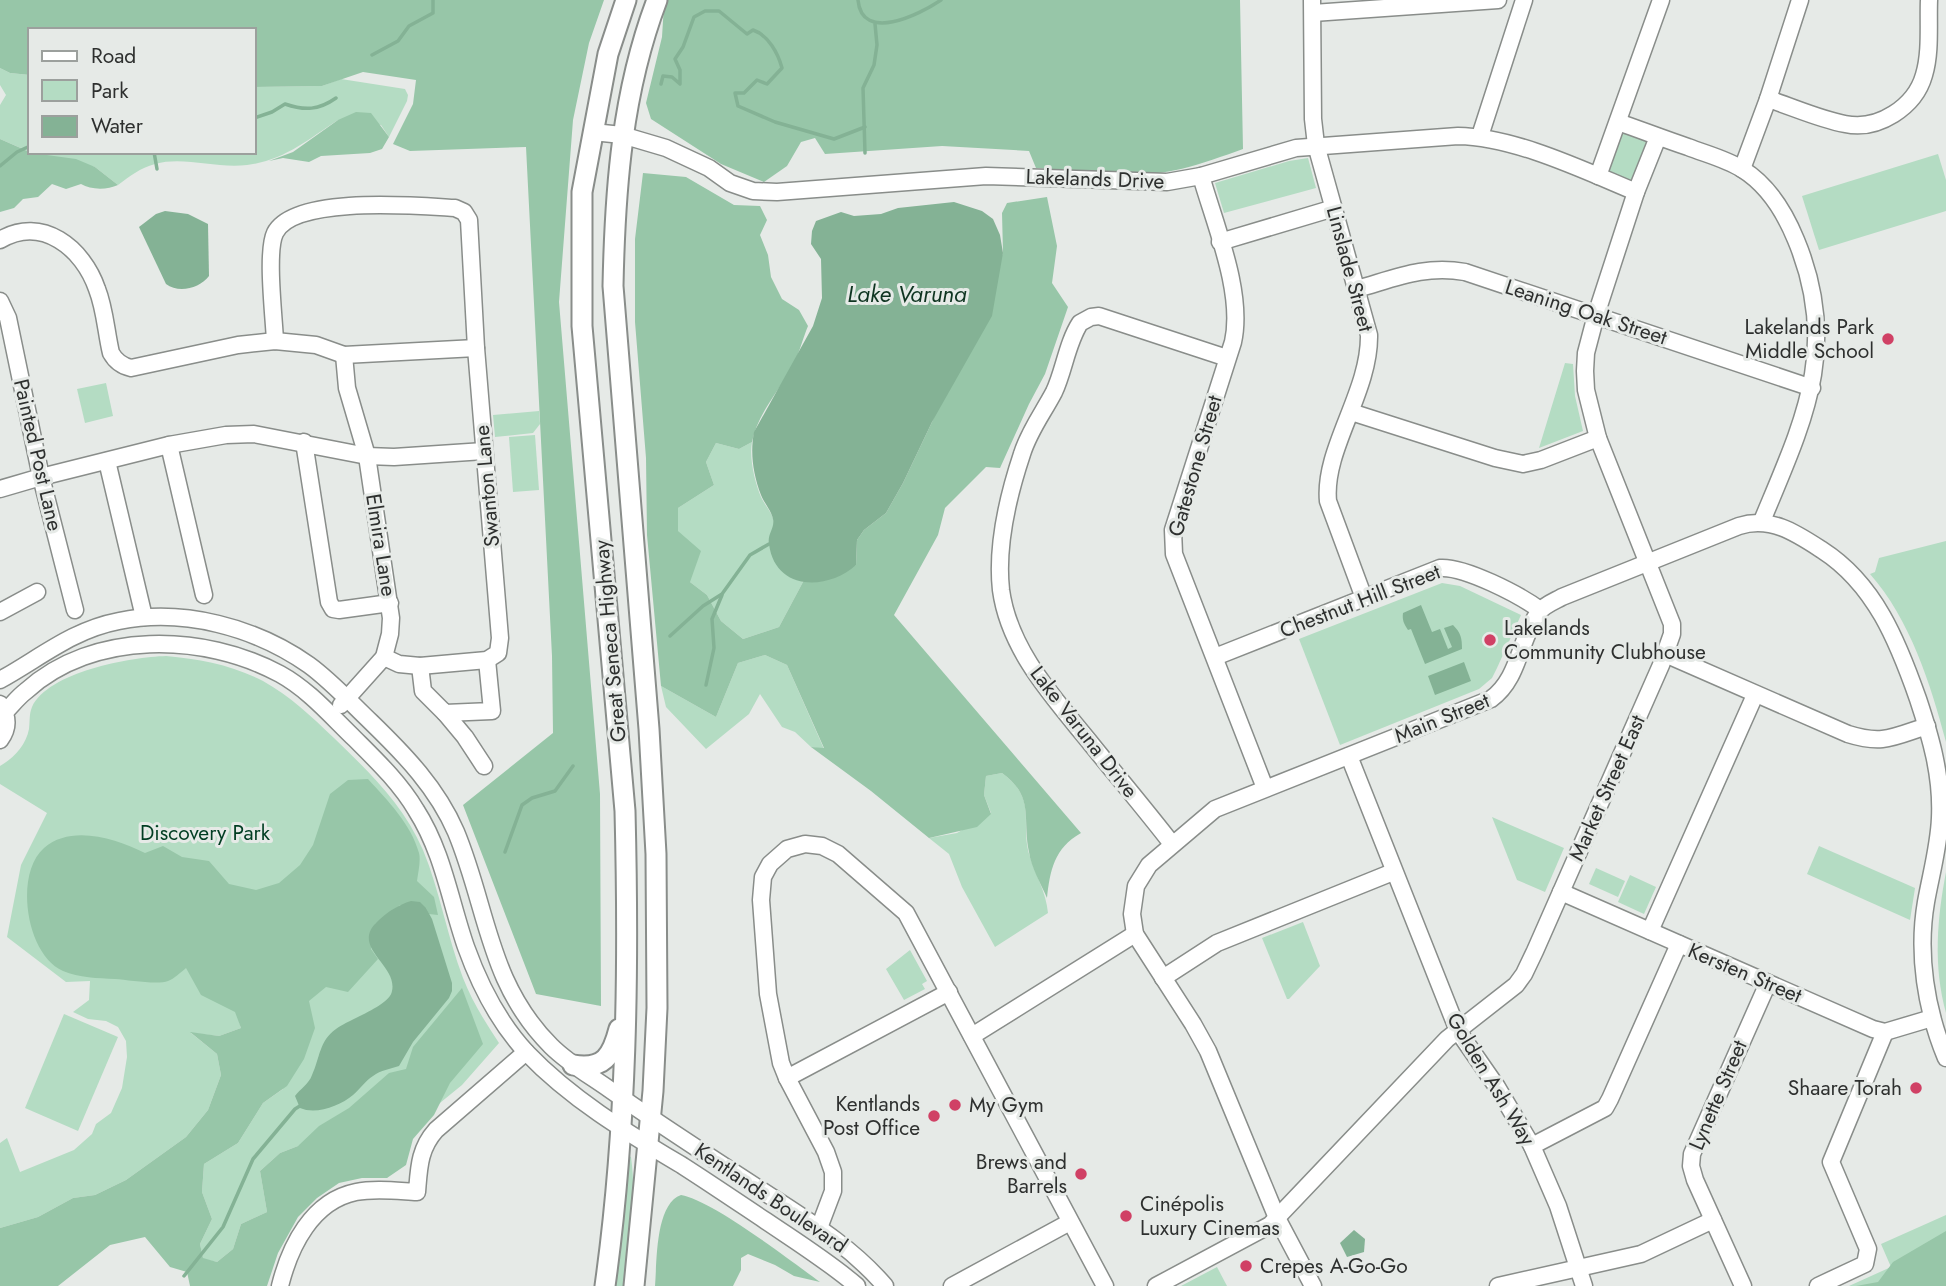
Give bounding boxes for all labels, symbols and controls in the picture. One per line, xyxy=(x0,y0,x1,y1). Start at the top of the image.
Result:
legend xyxy=(28,28,256,154)
text: Road xyxy=(91,41,136,71)
text: Park xyxy=(91,76,129,106)
text: Water xyxy=(91,111,144,141)
street label: Lakelands Drive xyxy=(1025,162,1165,196)
street label: Linslade Street xyxy=(1319,203,1381,335)
street label: Leaning Oak Street xyxy=(1501,272,1671,352)
water label: Lake Varuna xyxy=(847,277,967,311)
place label: Lakelands Park Middle School xyxy=(1745,312,1875,366)
marker: Lakelands Park Middle School xyxy=(1880,331,1896,347)
street label: Painted Post Lane xyxy=(6,376,70,534)
street label: Gatestone Street xyxy=(1161,392,1229,540)
street label: Swanton Lane xyxy=(467,424,507,548)
street label: Elmira Lane xyxy=(358,492,404,598)
street label: Great Seneca Highway xyxy=(586,538,634,743)
street label: Chestnut Hill Street xyxy=(1275,557,1445,645)
place label: Lakelands Community Clubhouse xyxy=(1504,613,1706,667)
marker: Lakelands Community Clubhouse xyxy=(1482,632,1498,648)
street label: Lake Varuna Drive xyxy=(1023,660,1145,804)
street label: Main Street xyxy=(1390,685,1494,751)
street label: Market Street East xyxy=(1561,710,1653,866)
park label: Discovery Park xyxy=(140,818,271,848)
street label: Kersten Street xyxy=(1683,936,1807,1010)
street label: Golden Ash Way xyxy=(1439,1007,1543,1152)
street label: Lynette Street xyxy=(1681,1035,1755,1155)
place label: Shaare Torah xyxy=(1788,1073,1902,1103)
marker: Shaare Torah xyxy=(1908,1080,1924,1096)
place label: Kentlands Post Office xyxy=(823,1089,920,1143)
place label: My Gym xyxy=(969,1090,1044,1120)
marker: My Gym xyxy=(947,1097,963,1113)
marker: Kentlands Post Office xyxy=(926,1108,942,1124)
street label: Kentlands Boulevard xyxy=(688,1136,854,1260)
place label: Brews and Barrels xyxy=(976,1147,1067,1201)
marker: Brews and Barrels xyxy=(1073,1166,1089,1182)
place label: Cinépolis Luxury Cinemas xyxy=(1140,1189,1280,1243)
marker: Cinépolis Luxury Cinemas xyxy=(1118,1208,1134,1224)
place label: Crepes A-Go-Go xyxy=(1260,1251,1408,1281)
marker: Crepes A-Go-Go xyxy=(1238,1258,1254,1274)

